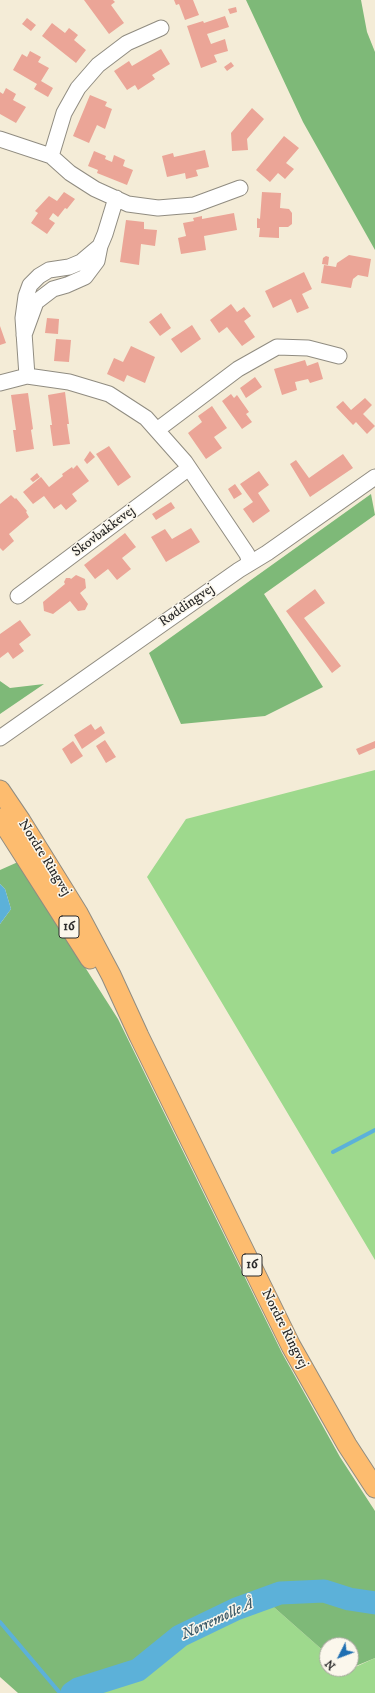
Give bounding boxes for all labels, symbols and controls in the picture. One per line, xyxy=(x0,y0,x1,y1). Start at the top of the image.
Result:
street label: Skovbakkevej xyxy=(69,503,139,561)
street label: Røddingvej xyxy=(156,581,218,631)
street label: Nordre Ringvej xyxy=(14,817,74,899)
road number: 16 xyxy=(59,916,79,938)
road number: 16 xyxy=(242,1254,262,1276)
street label: Nordre Ringvej xyxy=(257,1287,311,1371)
water label: Nørremølle Å xyxy=(179,1595,257,1645)
north arrow xyxy=(319,1637,359,1677)
text: N xyxy=(323,1656,339,1672)

